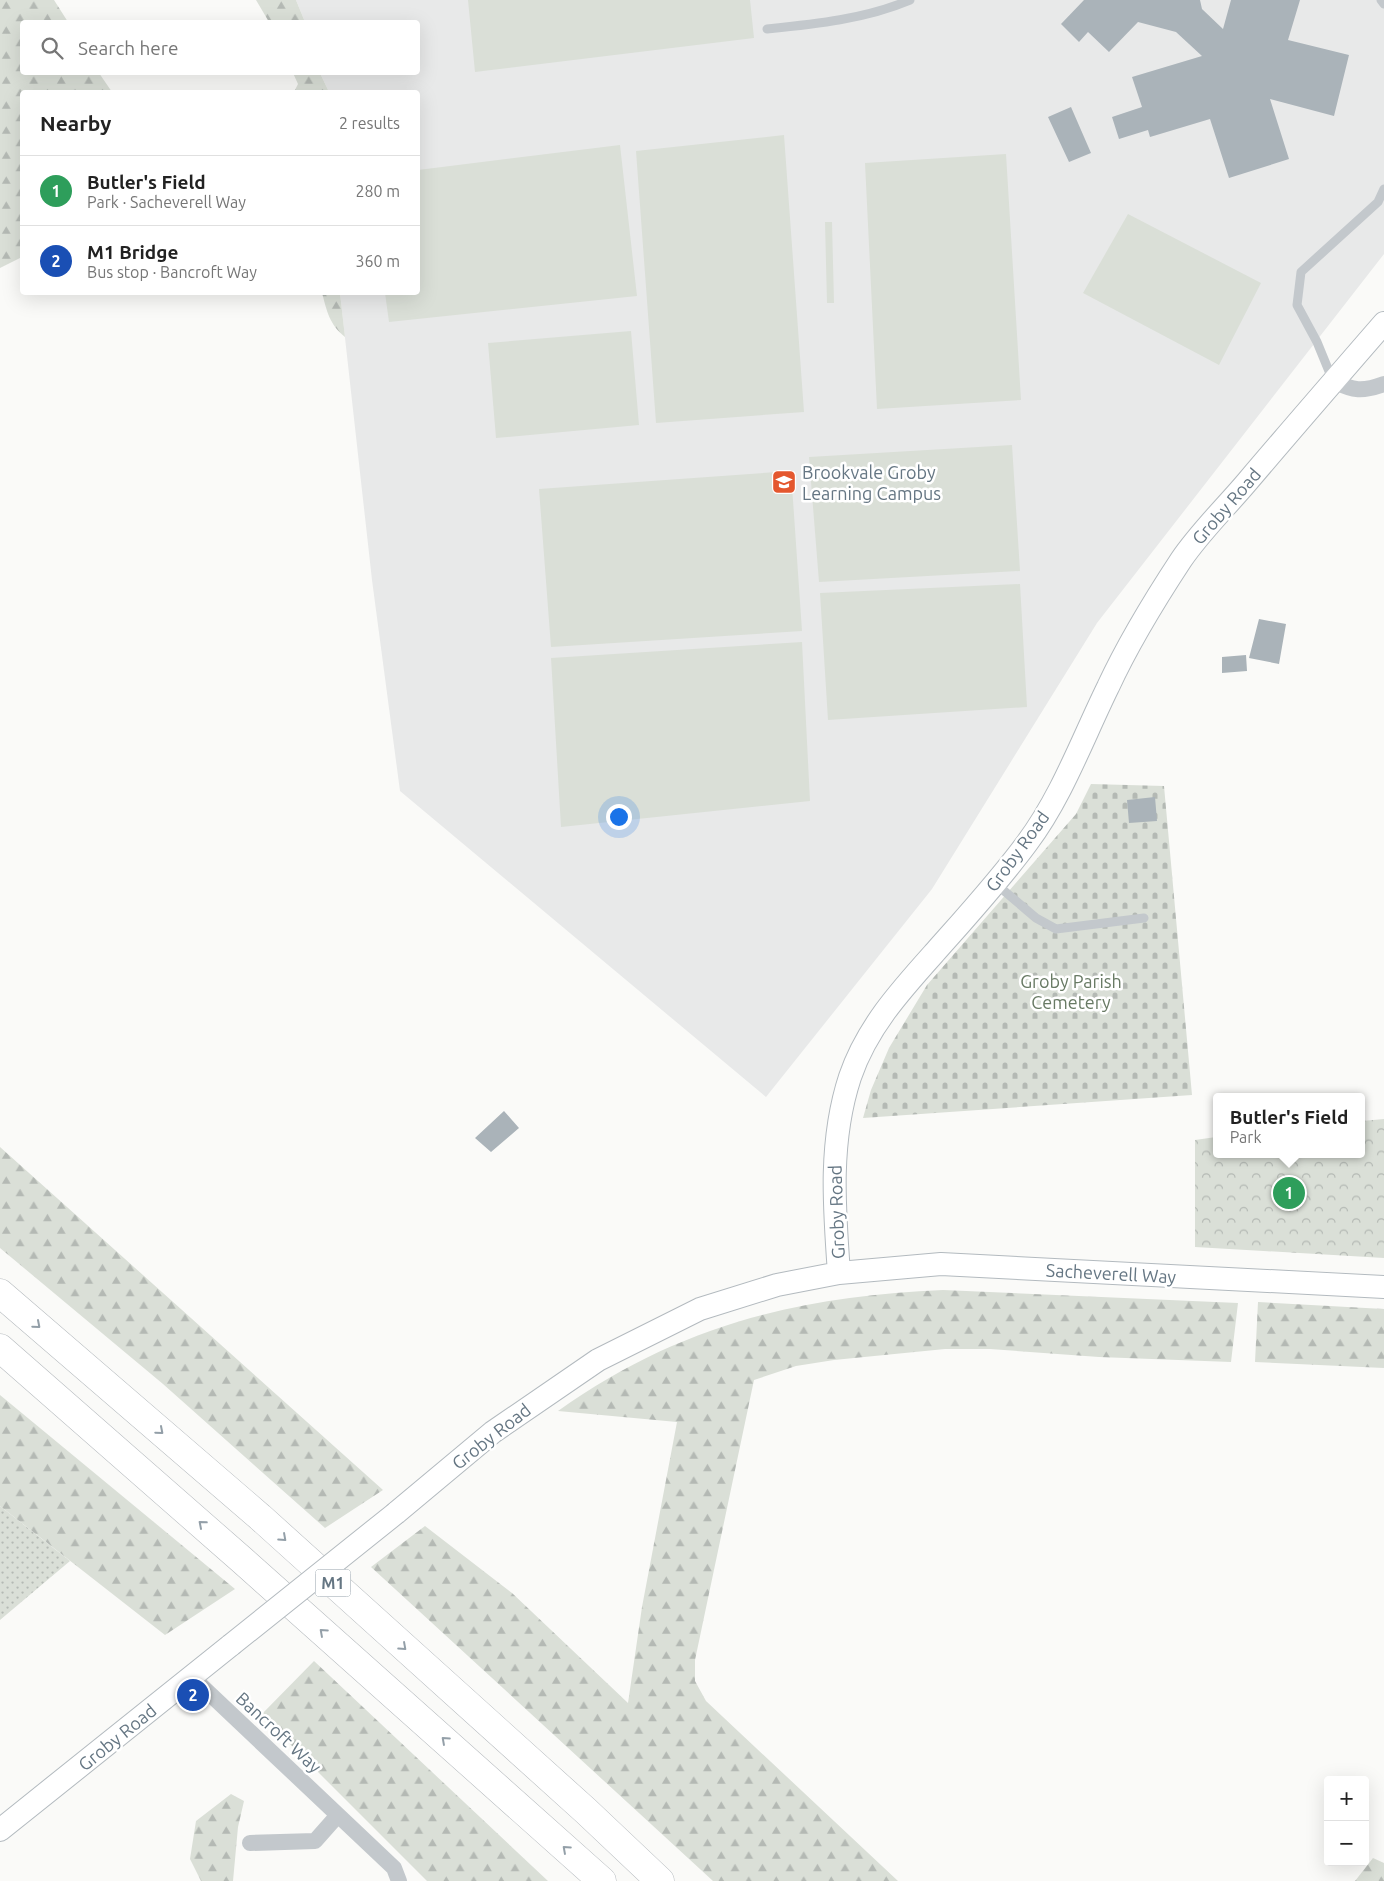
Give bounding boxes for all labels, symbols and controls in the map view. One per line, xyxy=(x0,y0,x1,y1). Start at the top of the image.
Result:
search box xyxy=(20,20,420,75)
icon: search xyxy=(38,34,66,62)
text: Search here xyxy=(78,37,178,59)
text: Nearby xyxy=(40,111,111,135)
text: 2 results xyxy=(339,114,400,132)
text: Butler's Field xyxy=(87,171,206,193)
text: 1 xyxy=(51,182,61,200)
text: 280 m xyxy=(355,182,400,200)
text: Park · Sacheverell Way xyxy=(87,193,246,211)
text: M1 Bridge xyxy=(87,241,178,263)
text: 2 xyxy=(51,252,61,270)
text: 360 m xyxy=(355,252,400,270)
text: Bus stop · Bancroft Way xyxy=(87,263,257,281)
place label: Brookvale Groby Learning Campus xyxy=(802,462,941,503)
street label: Groby Road xyxy=(1188,464,1264,548)
school or university icon: Brookvale Groby Learning Campus xyxy=(771,469,797,495)
your location xyxy=(606,804,632,830)
street label: Groby Road xyxy=(981,807,1053,895)
park label: Groby Parish Cemetery xyxy=(1020,971,1122,1012)
popup xyxy=(1213,1093,1365,1158)
text: Butler's Field xyxy=(1230,1106,1348,1128)
text: Park xyxy=(1230,1128,1261,1146)
street label: Groby Road xyxy=(824,1165,848,1259)
pin: 1 xyxy=(1273,1174,1305,1212)
street label: Sacheverell Way xyxy=(1045,1260,1177,1286)
one-way arrow xyxy=(32,1319,41,1328)
street label: Groby Road xyxy=(448,1399,534,1473)
one-way arrow xyxy=(155,1425,164,1434)
one-way arrow xyxy=(198,1521,207,1530)
one-way arrow xyxy=(277,1532,286,1541)
road number: M1 xyxy=(316,1570,350,1596)
one-way arrow xyxy=(320,1629,329,1638)
one-way arrow xyxy=(398,1641,407,1650)
pin: 2 xyxy=(177,1676,209,1714)
street label: Bancroft Way xyxy=(232,1688,326,1777)
street label: Groby Road xyxy=(74,1700,160,1774)
one-way arrow xyxy=(441,1737,450,1746)
map controls xyxy=(1324,1776,1369,1866)
button: + xyxy=(1324,1776,1369,1821)
button: − xyxy=(1324,1821,1369,1866)
one-way arrow xyxy=(563,1846,572,1854)

